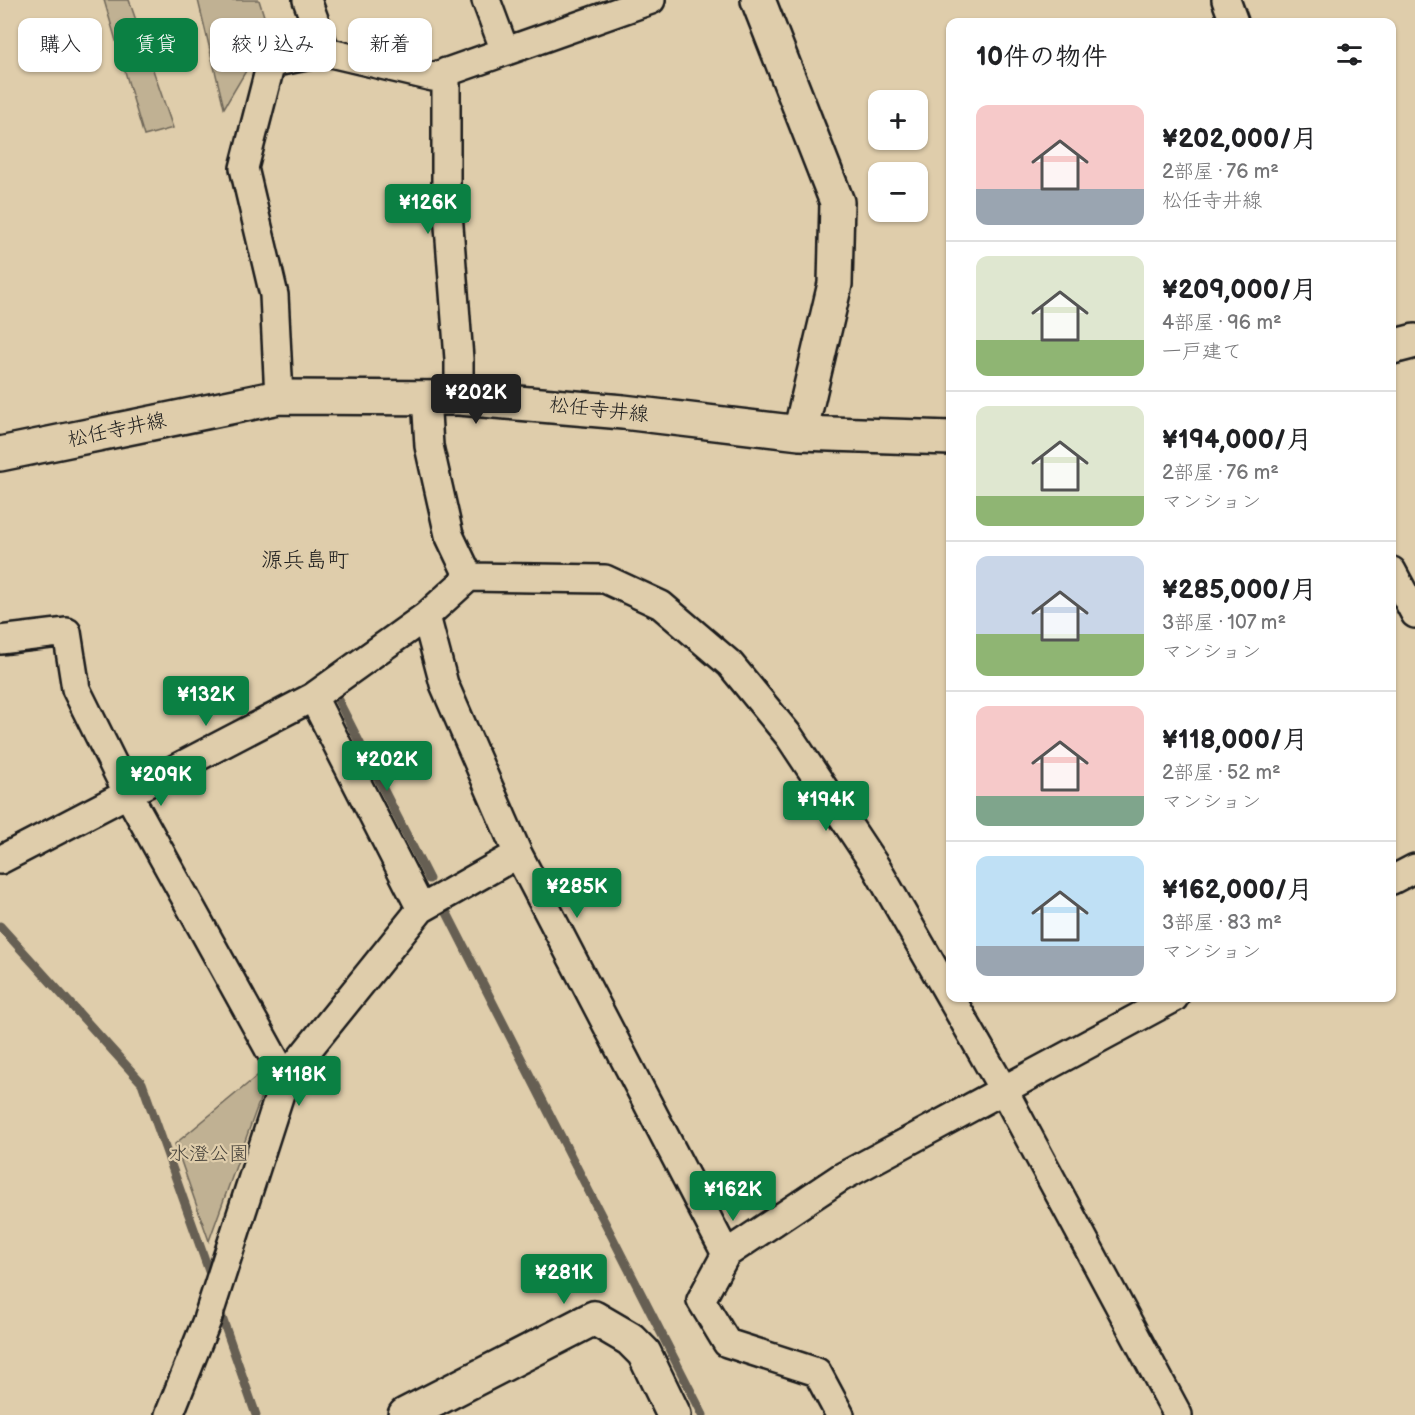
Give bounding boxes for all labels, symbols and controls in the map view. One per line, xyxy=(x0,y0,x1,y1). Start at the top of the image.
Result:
chip: 購入 xyxy=(18,18,102,72)
chip: 賃貸 xyxy=(114,18,198,72)
chip: 絞り込み xyxy=(210,18,336,72)
chip: 新着 xyxy=(348,18,432,72)
icon: filters xyxy=(1333,38,1366,71)
text: 10件の物件 xyxy=(976,42,1107,73)
map controls xyxy=(868,90,928,222)
button: + xyxy=(868,90,928,150)
text: ¥202,000/月 xyxy=(1162,124,1318,155)
icon: home xyxy=(1024,129,1096,201)
text: 2部屋 · 76 m² xyxy=(1162,160,1279,184)
button: − xyxy=(868,162,928,222)
pin: ¥126K xyxy=(386,184,470,235)
text: 松任寺井線 xyxy=(1162,189,1262,213)
text: ¥126K xyxy=(399,191,457,215)
text: ¥209,000/月 xyxy=(1162,275,1317,306)
icon: home xyxy=(1024,280,1096,352)
text: 4部屋 · 96 m² xyxy=(1162,311,1282,335)
text: 一戸建て xyxy=(1162,340,1242,364)
pin: ¥202K xyxy=(434,374,518,425)
text: ¥202K xyxy=(445,381,507,405)
street label: 松任寺井線 xyxy=(548,393,650,427)
street label: 松任寺井線 xyxy=(66,408,168,452)
text: ¥194,000/月 xyxy=(1162,425,1312,456)
icon: home xyxy=(1024,430,1096,502)
text: 2部屋 · 76 m² xyxy=(1162,461,1279,485)
text: マンション xyxy=(1162,490,1261,514)
district label: 源兵島町 xyxy=(261,547,349,574)
text: ¥285,000/月 xyxy=(1162,575,1317,606)
icon: home xyxy=(1024,580,1096,652)
text: 3部屋 · 107 m² xyxy=(1162,611,1286,635)
text: マンション xyxy=(1162,640,1261,664)
pin: ¥132K xyxy=(164,676,248,727)
text: ¥132K xyxy=(177,683,235,707)
text: ¥118,000/月 xyxy=(1162,725,1308,756)
icon: home xyxy=(1024,730,1096,802)
pin: ¥202K xyxy=(345,741,429,792)
text: ¥202K xyxy=(356,748,418,772)
pin: ¥209K xyxy=(119,756,203,807)
text: 2部屋 · 52 m² xyxy=(1162,761,1281,785)
text: ¥209K xyxy=(130,763,192,787)
pin: ¥194K xyxy=(784,781,868,832)
text: ¥194K xyxy=(797,788,855,812)
text: マンション xyxy=(1162,790,1261,814)
pin: ¥285K xyxy=(535,868,619,919)
text: ¥285K xyxy=(546,875,608,899)
text: ¥162,000/月 xyxy=(1162,875,1313,906)
icon: home xyxy=(1024,880,1096,952)
text: 3部屋 · 83 m² xyxy=(1162,911,1282,935)
text: マンション xyxy=(1162,940,1261,964)
pin: ¥118K xyxy=(257,1056,341,1107)
text: ¥118K xyxy=(272,1063,326,1087)
park label: 水澄公園 xyxy=(169,1142,249,1166)
pin: ¥162K xyxy=(691,1171,775,1222)
text: ¥162K xyxy=(704,1178,762,1202)
pin: ¥281K xyxy=(522,1254,606,1305)
text: ¥281K xyxy=(535,1261,593,1285)

